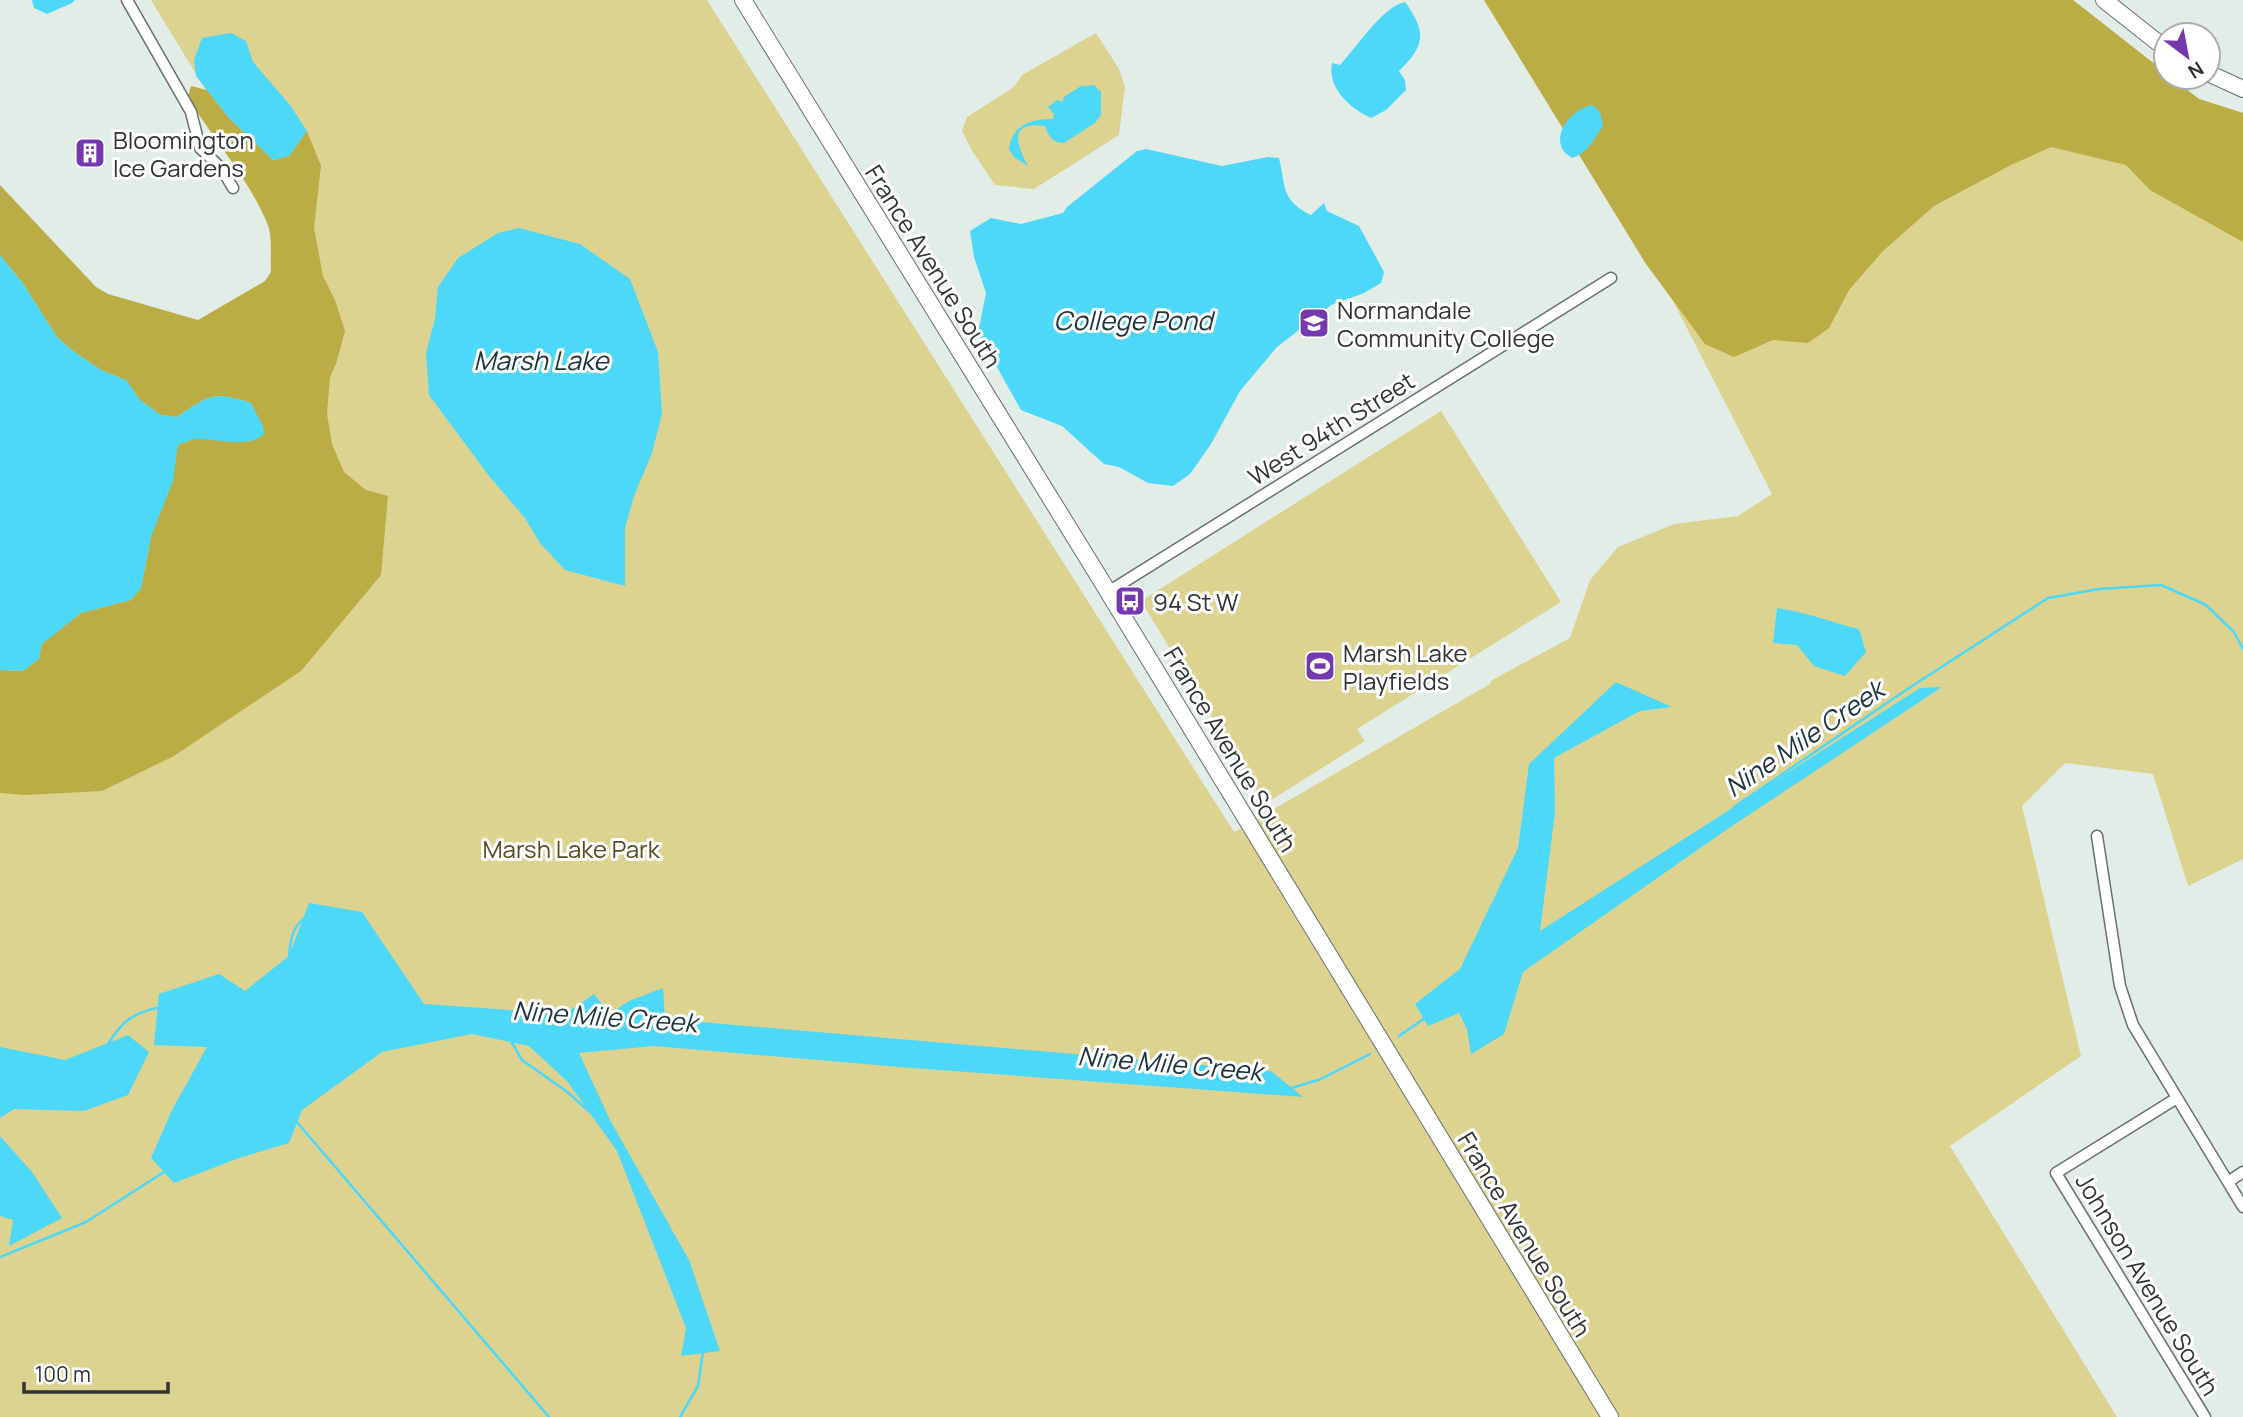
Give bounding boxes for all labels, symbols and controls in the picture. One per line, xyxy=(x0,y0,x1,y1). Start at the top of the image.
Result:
north arrow xyxy=(2152,21,2222,91)
text: N xyxy=(2183,56,2209,85)
place label: Bloomington Ice Gardens xyxy=(113,123,254,184)
building icon: Bloomington Ice Gardens xyxy=(73,136,107,170)
street label: France Avenue South xyxy=(858,158,1010,374)
place label: Normandale Community College xyxy=(1337,293,1555,354)
water label: College Pond xyxy=(1054,302,1216,338)
school or university icon: Normandale Community College xyxy=(1297,306,1331,340)
water label: Marsh Lake xyxy=(474,342,610,378)
street label: West 94th Street xyxy=(1242,364,1420,492)
bus stop icon: 94 St W xyxy=(1113,584,1147,618)
place label: 94 St W xyxy=(1153,585,1239,618)
place label: Marsh Lake Playfields xyxy=(1343,636,1468,697)
street label: France Avenue South xyxy=(1157,640,1305,858)
sports icon: Marsh Lake Playfields xyxy=(1303,649,1337,683)
water label: Nine Mile Creek xyxy=(1717,669,1894,805)
park label: Marsh Lake Park xyxy=(482,832,661,865)
water label: Nine Mile Creek xyxy=(511,992,703,1041)
water label: Nine Mile Creek xyxy=(1076,1037,1268,1089)
street label: France Avenue South xyxy=(1451,1125,1599,1343)
street label: Johnson Avenue South xyxy=(2069,1167,2227,1401)
scale bar xyxy=(24,1350,168,1394)
text: 100 m xyxy=(35,1360,91,1388)

